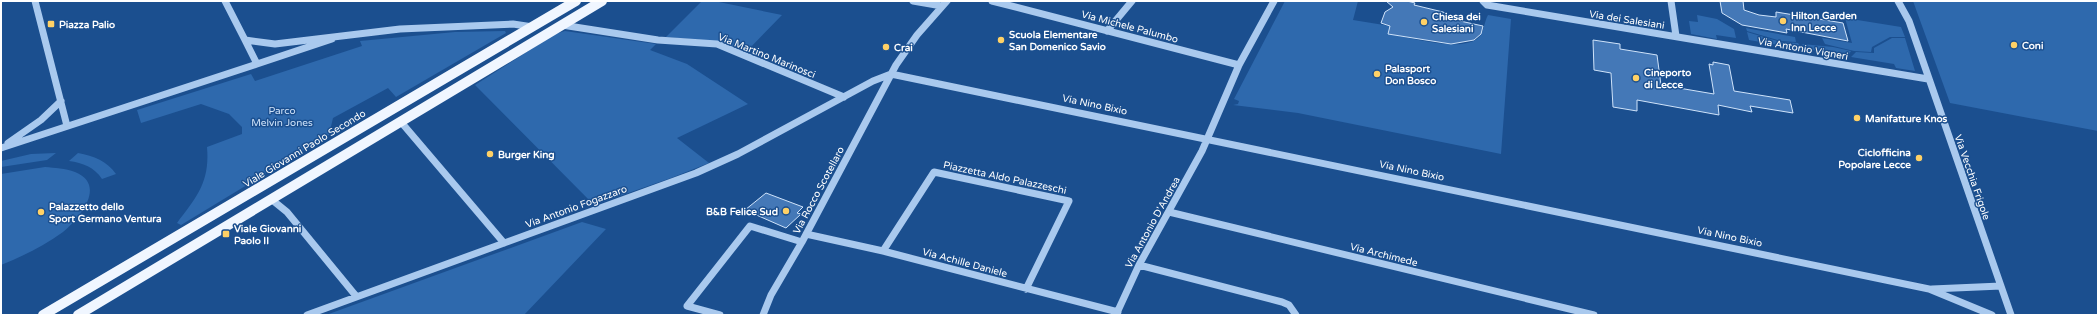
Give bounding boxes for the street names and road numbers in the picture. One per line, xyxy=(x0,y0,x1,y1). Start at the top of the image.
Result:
street label: Via Michele Palumbo xyxy=(1080,8,1179,46)
street label: Via dei Salesiani xyxy=(1588,8,1665,32)
street label: Via Martino Marinosci xyxy=(716,31,817,81)
street label: Via Antonio Vigneri xyxy=(1757,35,1849,63)
street label: Via Nino Bixio xyxy=(1061,92,1128,118)
street label: Viale Giovanni Paolo Secondo xyxy=(241,107,368,190)
street label: Via Vecchia Frigole xyxy=(1952,133,1992,222)
street label: Via Rocco Scotellaro xyxy=(791,145,847,236)
street label: Via Nino Bixio xyxy=(1378,158,1445,184)
street label: Piazzetta Aldo Palazzeschi xyxy=(942,159,1067,197)
street label: Via Antonio D'Andrea xyxy=(1123,175,1183,270)
street label: Via Antonio Fogazzaro xyxy=(524,183,629,231)
street label: Via Nino Bixio xyxy=(1696,224,1763,250)
street label: Via Archimede xyxy=(1349,241,1419,269)
street label: Via Achille Daniele xyxy=(921,246,1009,280)

